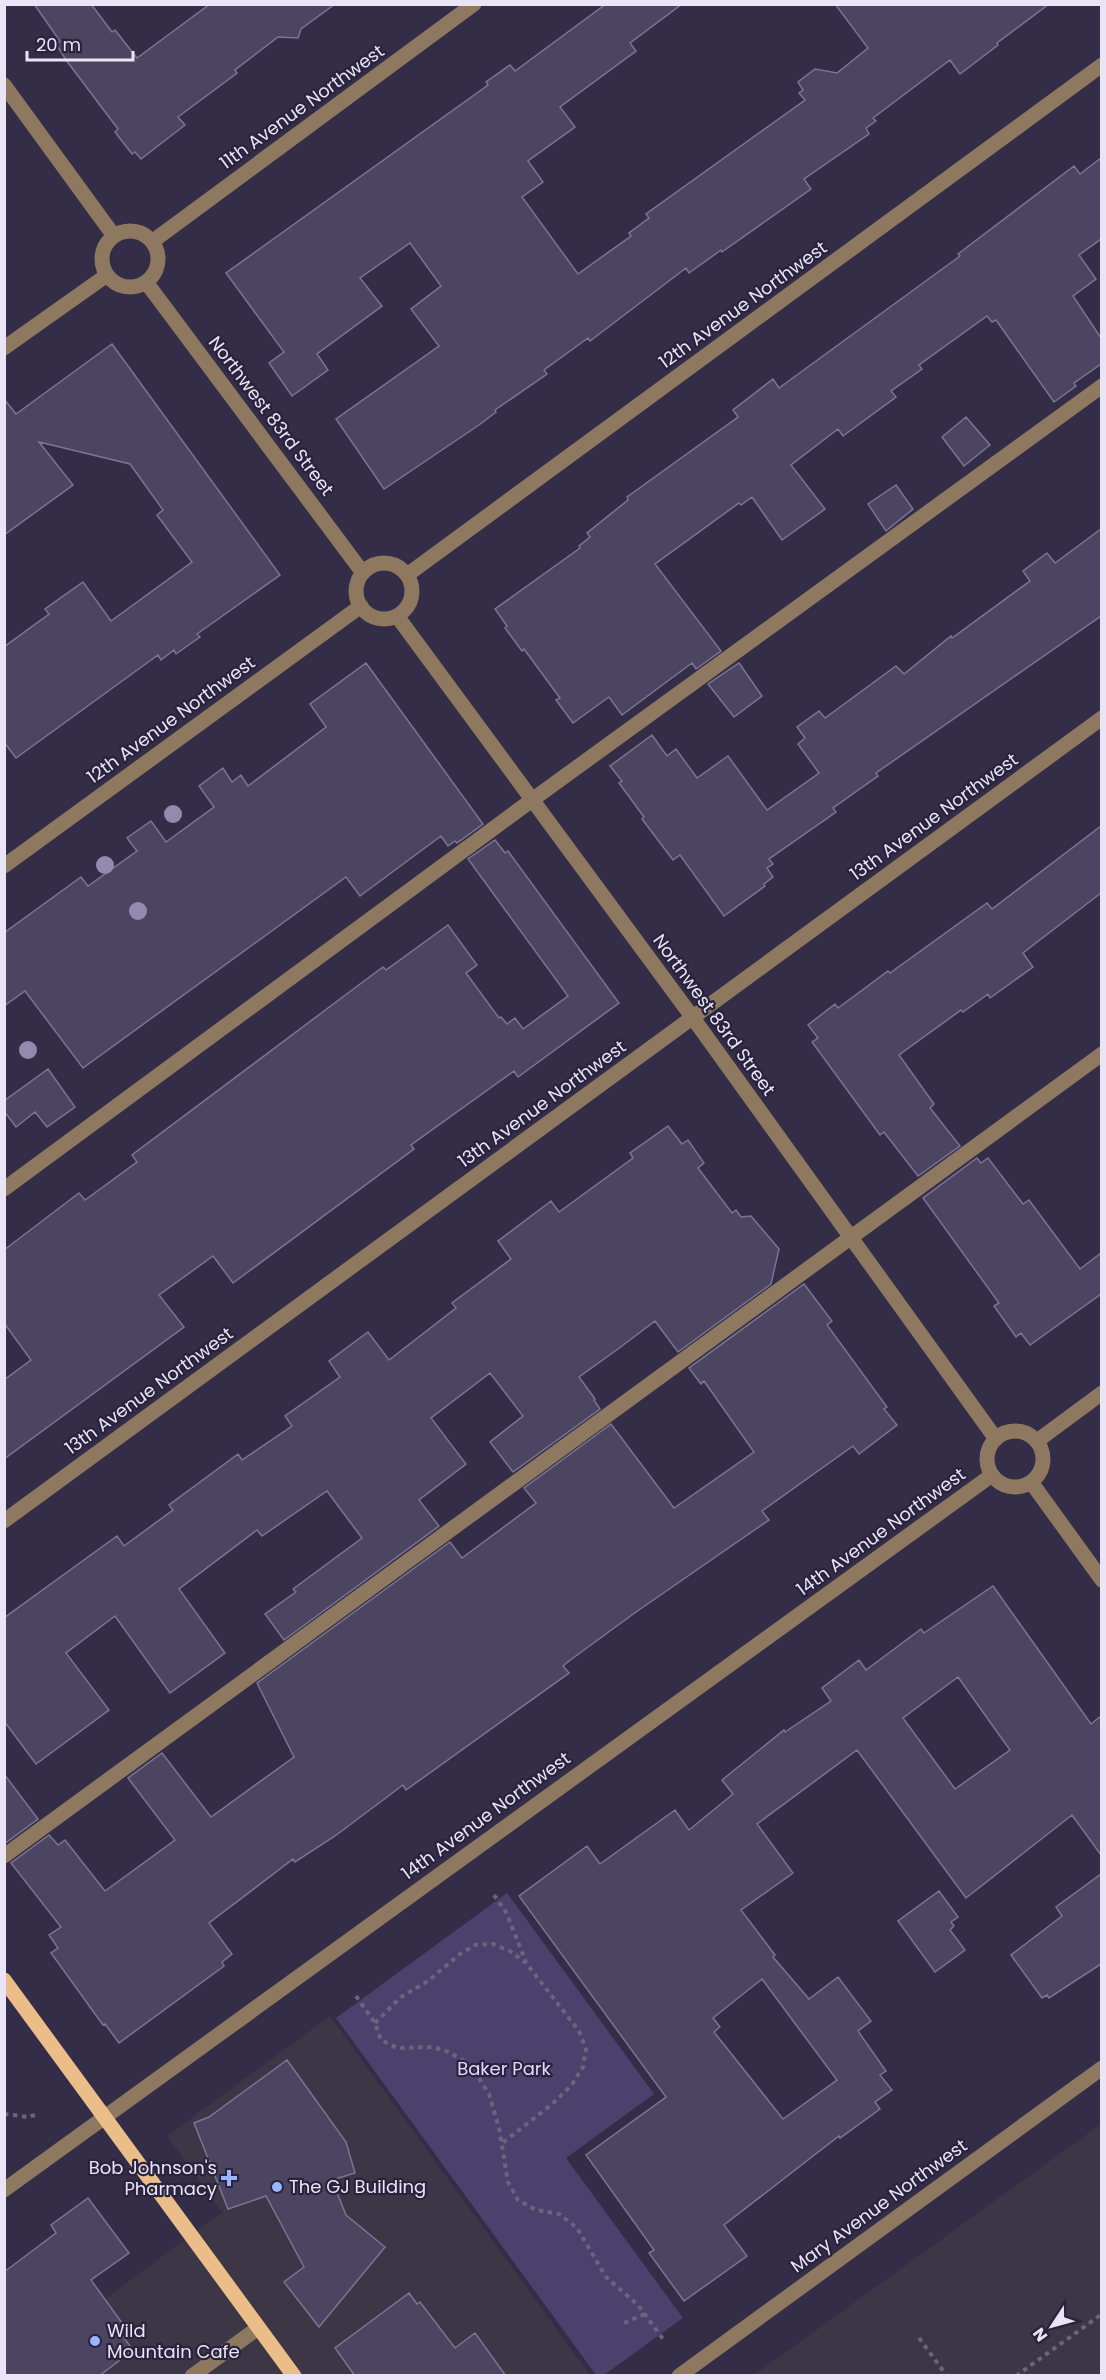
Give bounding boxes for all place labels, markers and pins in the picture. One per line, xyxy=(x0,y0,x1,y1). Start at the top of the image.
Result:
place label: Bob Johnson's Pharmacy xyxy=(89,2155,217,2201)
marker: Bob Johnson's Pharmacy xyxy=(222,2171,236,2185)
place label: The GJ Building xyxy=(289,2174,426,2199)
marker: The GJ Building xyxy=(270,2180,284,2194)
place label: Wild Mountain Cafe xyxy=(107,2318,240,2364)
marker: Wild Mountain Cafe xyxy=(88,2334,102,2348)

